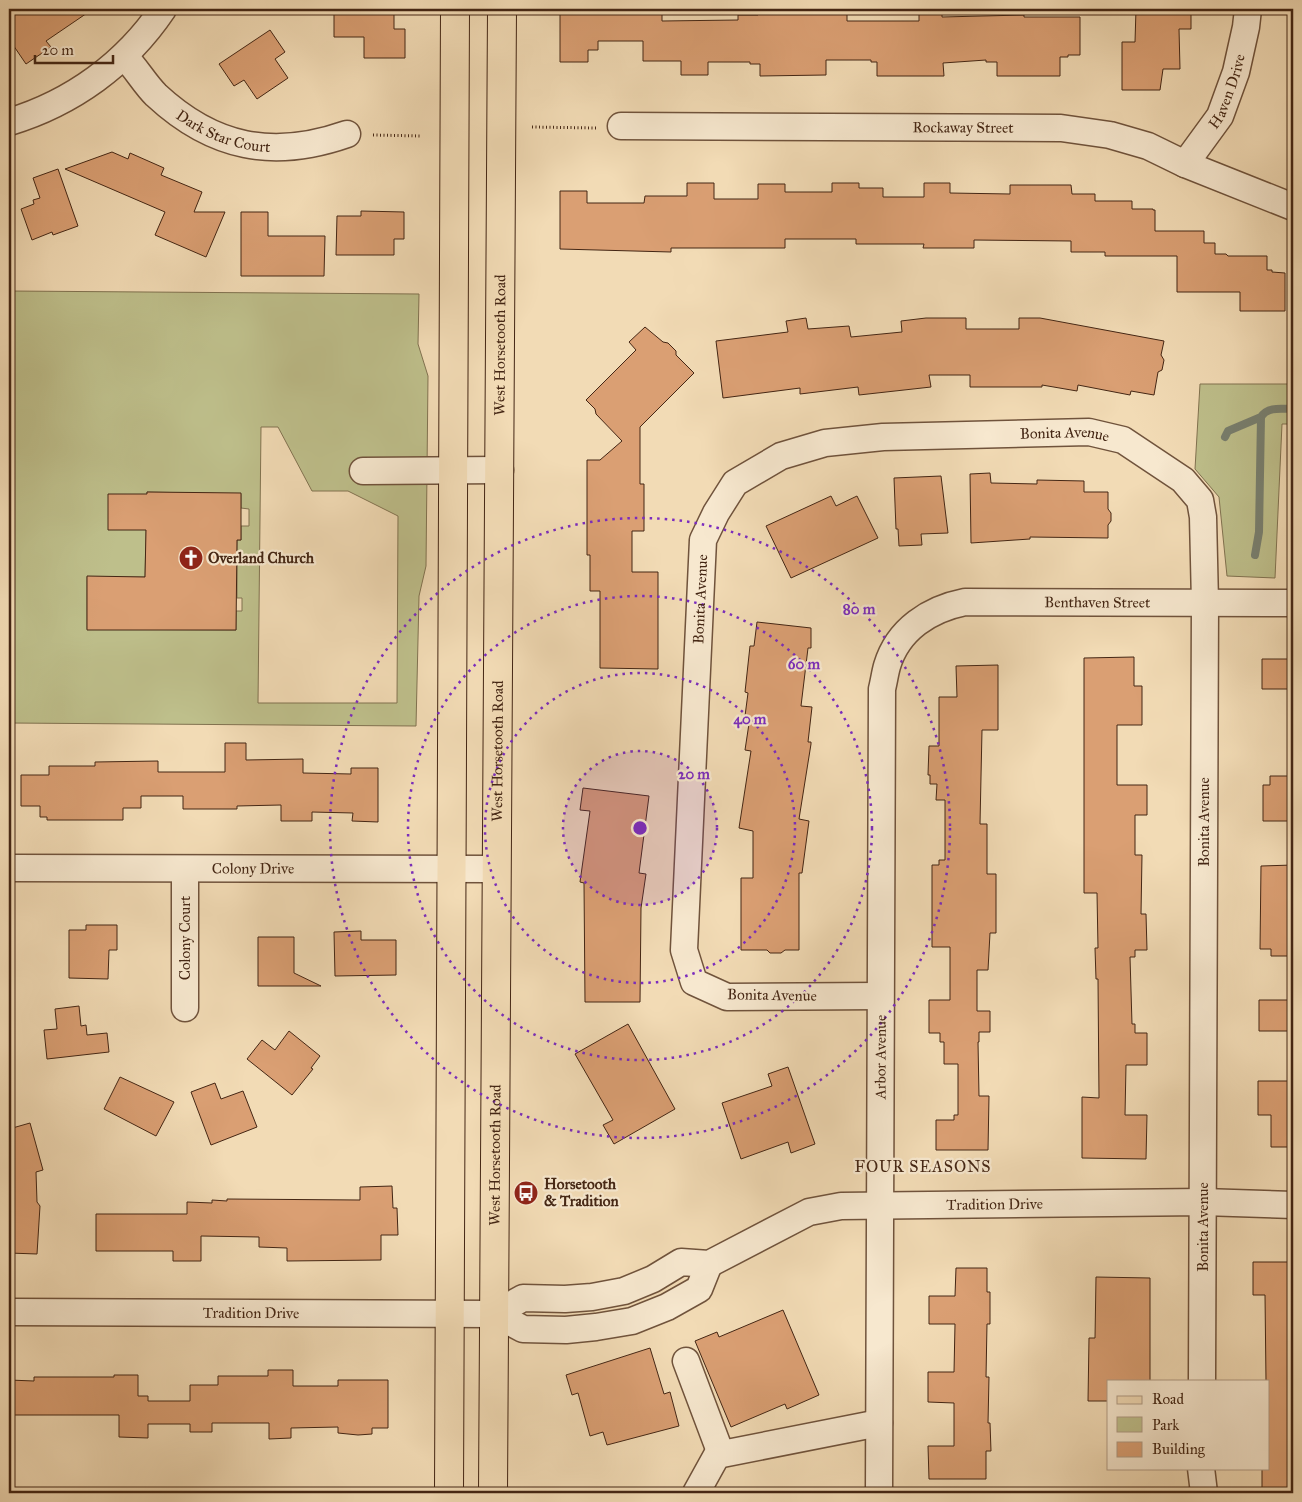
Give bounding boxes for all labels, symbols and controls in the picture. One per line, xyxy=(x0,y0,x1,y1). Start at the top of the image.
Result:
scale bar xyxy=(35,32,112,64)
text: 20 m xyxy=(42,41,74,59)
street label: Haven Drive xyxy=(1205,52,1249,132)
street label: Dark Star Court xyxy=(173,106,272,156)
street label: Rockaway Street xyxy=(912,118,1014,137)
street label: West Horsetooth Road xyxy=(491,274,509,416)
street label: Bonita Avenue xyxy=(1020,423,1111,445)
church icon: Overland Church xyxy=(178,545,204,571)
place label: Overland Church xyxy=(208,549,315,567)
street label: Bonita Avenue xyxy=(689,554,711,644)
street label: Benthaven Street xyxy=(1044,593,1151,612)
text: 80 m xyxy=(843,600,876,618)
text: 60 m xyxy=(788,655,821,673)
street label: West Horsetooth Road xyxy=(488,680,507,822)
text: 40 m xyxy=(734,710,767,729)
text: 20 m xyxy=(678,765,710,783)
street label: Bonita Avenue xyxy=(1195,777,1213,867)
centre of rings xyxy=(631,819,649,837)
street label: Colony Drive xyxy=(212,859,294,878)
street label: Colony Court xyxy=(176,895,194,980)
street label: Bonita Avenue xyxy=(727,985,817,1005)
street label: Arbor Avenue xyxy=(871,1015,890,1100)
street label: West Horsetooth Road xyxy=(486,1084,504,1226)
district label: FOUR SEASONS xyxy=(854,1157,992,1176)
place label: Horsetooth & Tradition xyxy=(544,1175,619,1210)
bus stop icon: Horsetooth & Tradition xyxy=(513,1180,539,1206)
street label: Bonita Avenue xyxy=(1194,1182,1212,1272)
street label: Tradition Drive xyxy=(946,1195,1043,1214)
street label: Tradition Drive xyxy=(203,1304,299,1322)
legend xyxy=(1107,1380,1270,1470)
text: Road xyxy=(1152,1390,1184,1408)
text: Park xyxy=(1152,1416,1179,1434)
text: Building xyxy=(1152,1440,1206,1458)

